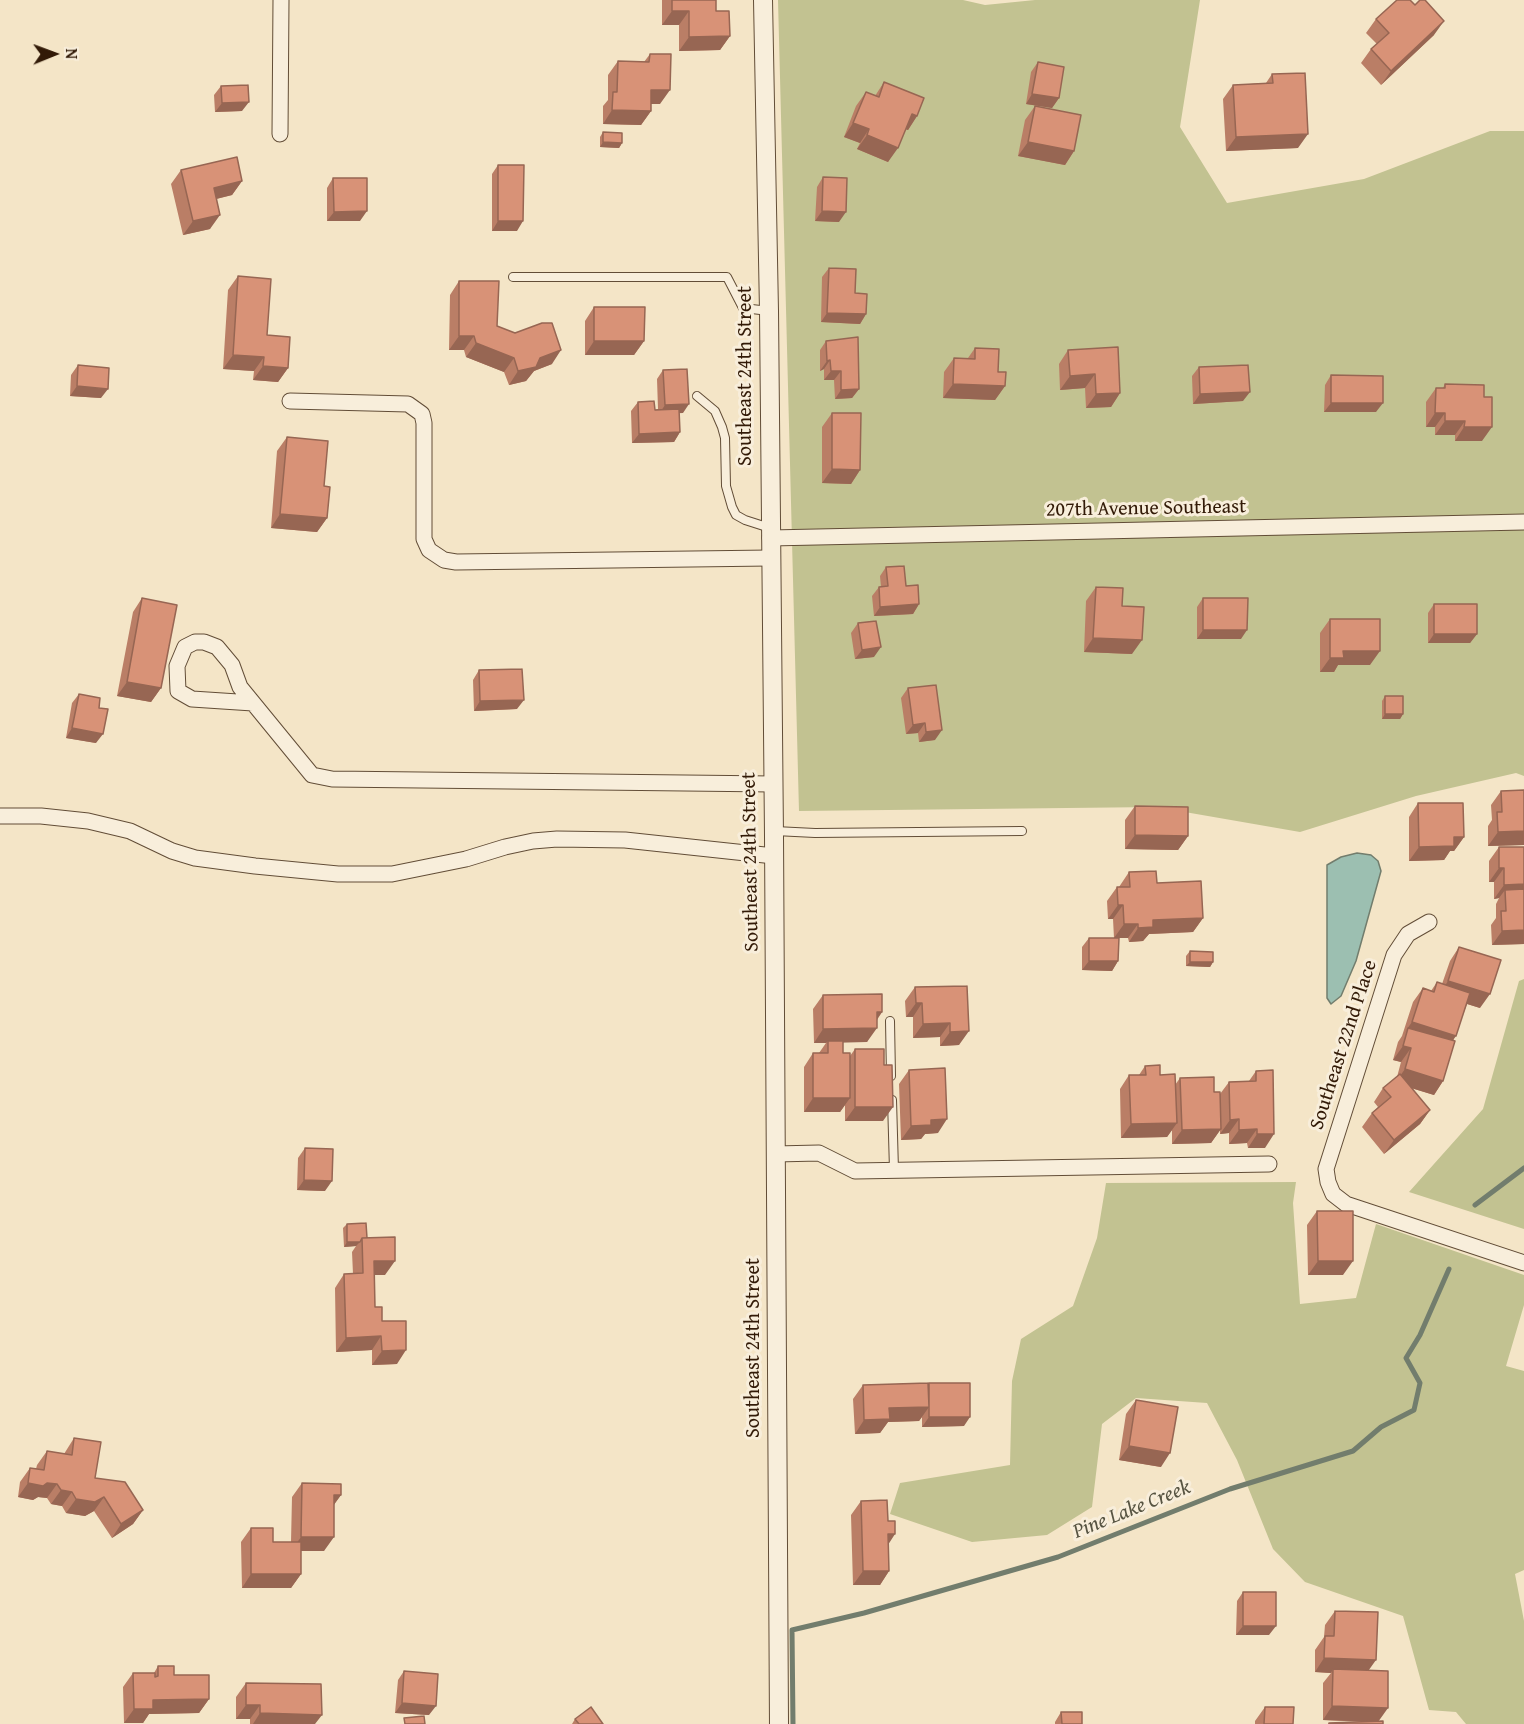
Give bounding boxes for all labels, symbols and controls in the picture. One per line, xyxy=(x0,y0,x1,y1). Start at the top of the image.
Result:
north arrow xyxy=(24,24,84,84)
text: N xyxy=(60,48,84,59)
street label: Southeast 24th Street xyxy=(734,286,758,466)
street label: 207th Avenue Southeast xyxy=(1046,495,1246,523)
street label: Southeast 24th Street xyxy=(737,772,765,952)
street label: Southeast 22nd Place xyxy=(1305,957,1383,1133)
street label: Southeast 24th Street xyxy=(742,1258,766,1438)
water label: Pine Lake Creek xyxy=(1070,1475,1194,1545)

